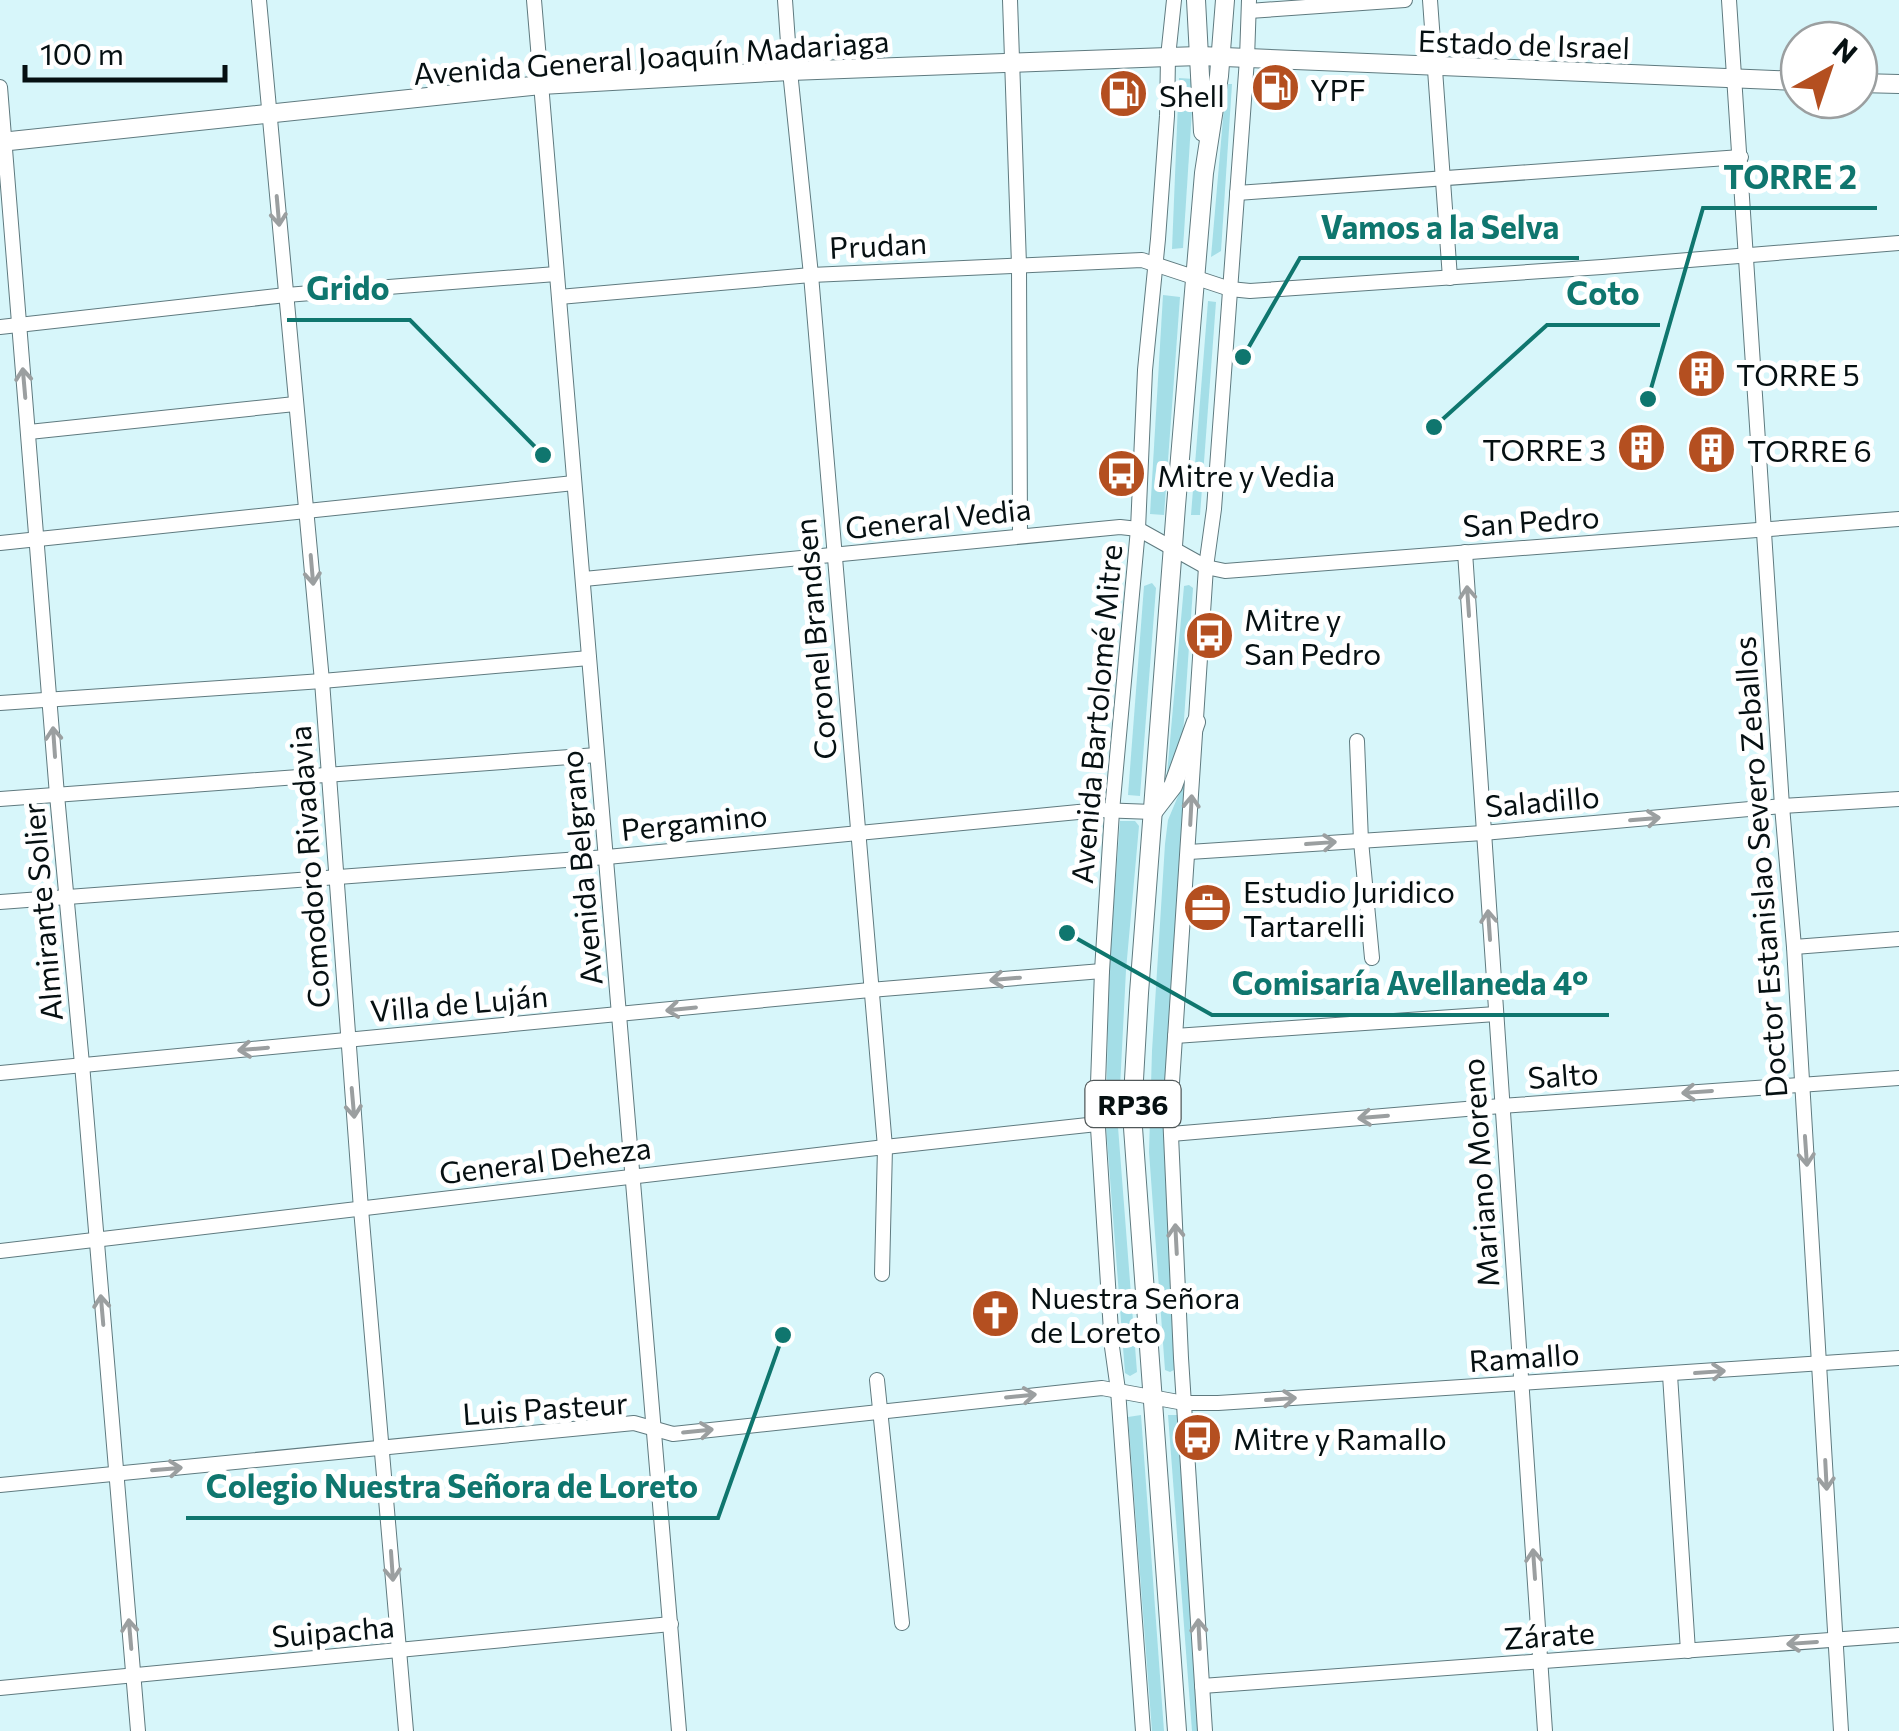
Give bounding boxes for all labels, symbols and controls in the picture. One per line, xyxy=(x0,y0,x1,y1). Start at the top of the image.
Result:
scale bar xyxy=(25,20,225,82)
north arrow xyxy=(1779,20,1879,120)
street label: Avenida General Joaquín Madariaga xyxy=(412,21,890,91)
street label: Estado de Israel xyxy=(1417,21,1631,65)
text: N xyxy=(1827,30,1865,70)
text: 100 m xyxy=(40,34,124,71)
fuel station icon: YPF xyxy=(1249,62,1301,114)
fuel station icon: Shell xyxy=(1098,68,1150,120)
place label: YPF xyxy=(1310,70,1366,107)
place label: Shell xyxy=(1159,76,1225,113)
callout: TORRE 2 xyxy=(1703,146,1877,208)
text: TORRE 2 xyxy=(1723,156,1857,196)
one-way arrow xyxy=(269,195,288,227)
callout: Vamos a la Selva xyxy=(1300,196,1579,258)
text: Vamos a la Selva xyxy=(1321,206,1559,246)
street label: Prudan xyxy=(828,223,928,265)
callout: Grido xyxy=(287,258,410,320)
callout: Coto xyxy=(1547,263,1660,325)
text: Grido xyxy=(306,267,390,307)
text: Coto xyxy=(1566,272,1640,312)
building icon: TORRE 5 xyxy=(1675,347,1727,399)
place label: TORRE 5 xyxy=(1736,355,1860,392)
one-way arrow xyxy=(15,368,34,400)
building icon: TORRE 3 xyxy=(1615,422,1667,474)
building icon: TORRE 6 xyxy=(1686,423,1738,475)
place label: TORRE 3 xyxy=(1482,430,1606,467)
place label: TORRE 6 xyxy=(1747,431,1872,468)
bus stop icon: Mitre y Vedia xyxy=(1096,448,1148,500)
place label: Mitre y Vedia xyxy=(1157,456,1335,493)
street label: General Vedia xyxy=(843,489,1033,545)
street label: San Pedro xyxy=(1461,497,1601,543)
street label: Coronel Brandsen xyxy=(785,517,843,761)
street label: Avenida Bartolomé Mitre xyxy=(1062,543,1128,885)
one-way arrow xyxy=(302,553,321,585)
one-way arrow xyxy=(1458,586,1477,618)
place label: Mitre y San Pedro xyxy=(1244,600,1381,671)
bus stop icon: Mitre y San Pedro xyxy=(1183,609,1235,661)
street label: Doctor Estanislao Severo Zeballos xyxy=(1724,635,1794,1099)
street label: Comodoro Rivadavia xyxy=(280,725,336,1009)
one-way arrow xyxy=(44,727,63,759)
street label: Avenida Belgrano xyxy=(551,749,609,987)
street label: Saladillo xyxy=(1483,777,1601,823)
street label: Pergamino xyxy=(619,795,769,847)
one-way arrow xyxy=(1182,795,1201,827)
street label: Almirante Solier xyxy=(13,801,69,1023)
one-way arrow xyxy=(1628,809,1661,828)
one-way arrow xyxy=(1304,834,1336,853)
place label: Estudio Juridico Tartarelli xyxy=(1243,872,1455,943)
office icon: Estudio Juridico Tartarelli xyxy=(1182,881,1234,933)
one-way arrow xyxy=(1480,910,1499,942)
callout: Comisaría Avellaneda 4° xyxy=(1212,953,1609,1015)
text: Comisaría Avellaneda 4° xyxy=(1232,962,1588,1002)
one-way arrow xyxy=(989,970,1021,989)
street label: Villa de Luján xyxy=(369,976,549,1028)
one-way arrow xyxy=(665,999,698,1018)
one-way arrow xyxy=(237,1040,269,1059)
street label: Salto xyxy=(1526,1053,1600,1095)
street label: Mariano Moreno xyxy=(1453,1057,1505,1289)
road number: RP36 xyxy=(1086,1081,1180,1127)
one-way arrow xyxy=(1681,1083,1714,1102)
one-way arrow xyxy=(343,1086,362,1119)
one-way arrow xyxy=(1357,1108,1390,1127)
street label: General Deheza xyxy=(437,1128,653,1190)
one-way arrow xyxy=(1797,1134,1816,1166)
one-way arrow xyxy=(1166,1224,1185,1256)
place label: Nuestra Señora de Loreto xyxy=(1030,1278,1240,1349)
church icon: Nuestra Señora de Loreto xyxy=(969,1287,1021,1339)
one-way arrow xyxy=(92,1294,111,1327)
street label: Ramallo xyxy=(1467,1334,1581,1378)
one-way arrow xyxy=(1694,1362,1726,1381)
street label: Luis Pasteur xyxy=(461,1383,629,1431)
one-way arrow xyxy=(1004,1387,1036,1406)
one-way arrow xyxy=(1265,1389,1297,1408)
bus stop icon: Mitre y Ramallo xyxy=(1172,1411,1224,1463)
place label: Mitre y Ramallo xyxy=(1233,1419,1447,1456)
one-way arrow xyxy=(681,1421,713,1440)
callout: Colegio Nuestra Señora de Loreto xyxy=(186,1456,718,1518)
one-way arrow xyxy=(150,1459,182,1478)
one-way arrow xyxy=(1817,1459,1836,1491)
text: Colegio Nuestra Señora de Loreto xyxy=(206,1465,698,1505)
one-way arrow xyxy=(1524,1548,1543,1580)
one-way arrow xyxy=(382,1550,401,1582)
street label: Suipacha xyxy=(270,1606,396,1654)
street label: Zárate xyxy=(1502,1612,1596,1656)
one-way arrow xyxy=(120,1618,139,1650)
one-way arrow xyxy=(1189,1618,1208,1650)
one-way arrow xyxy=(1786,1633,1818,1652)

